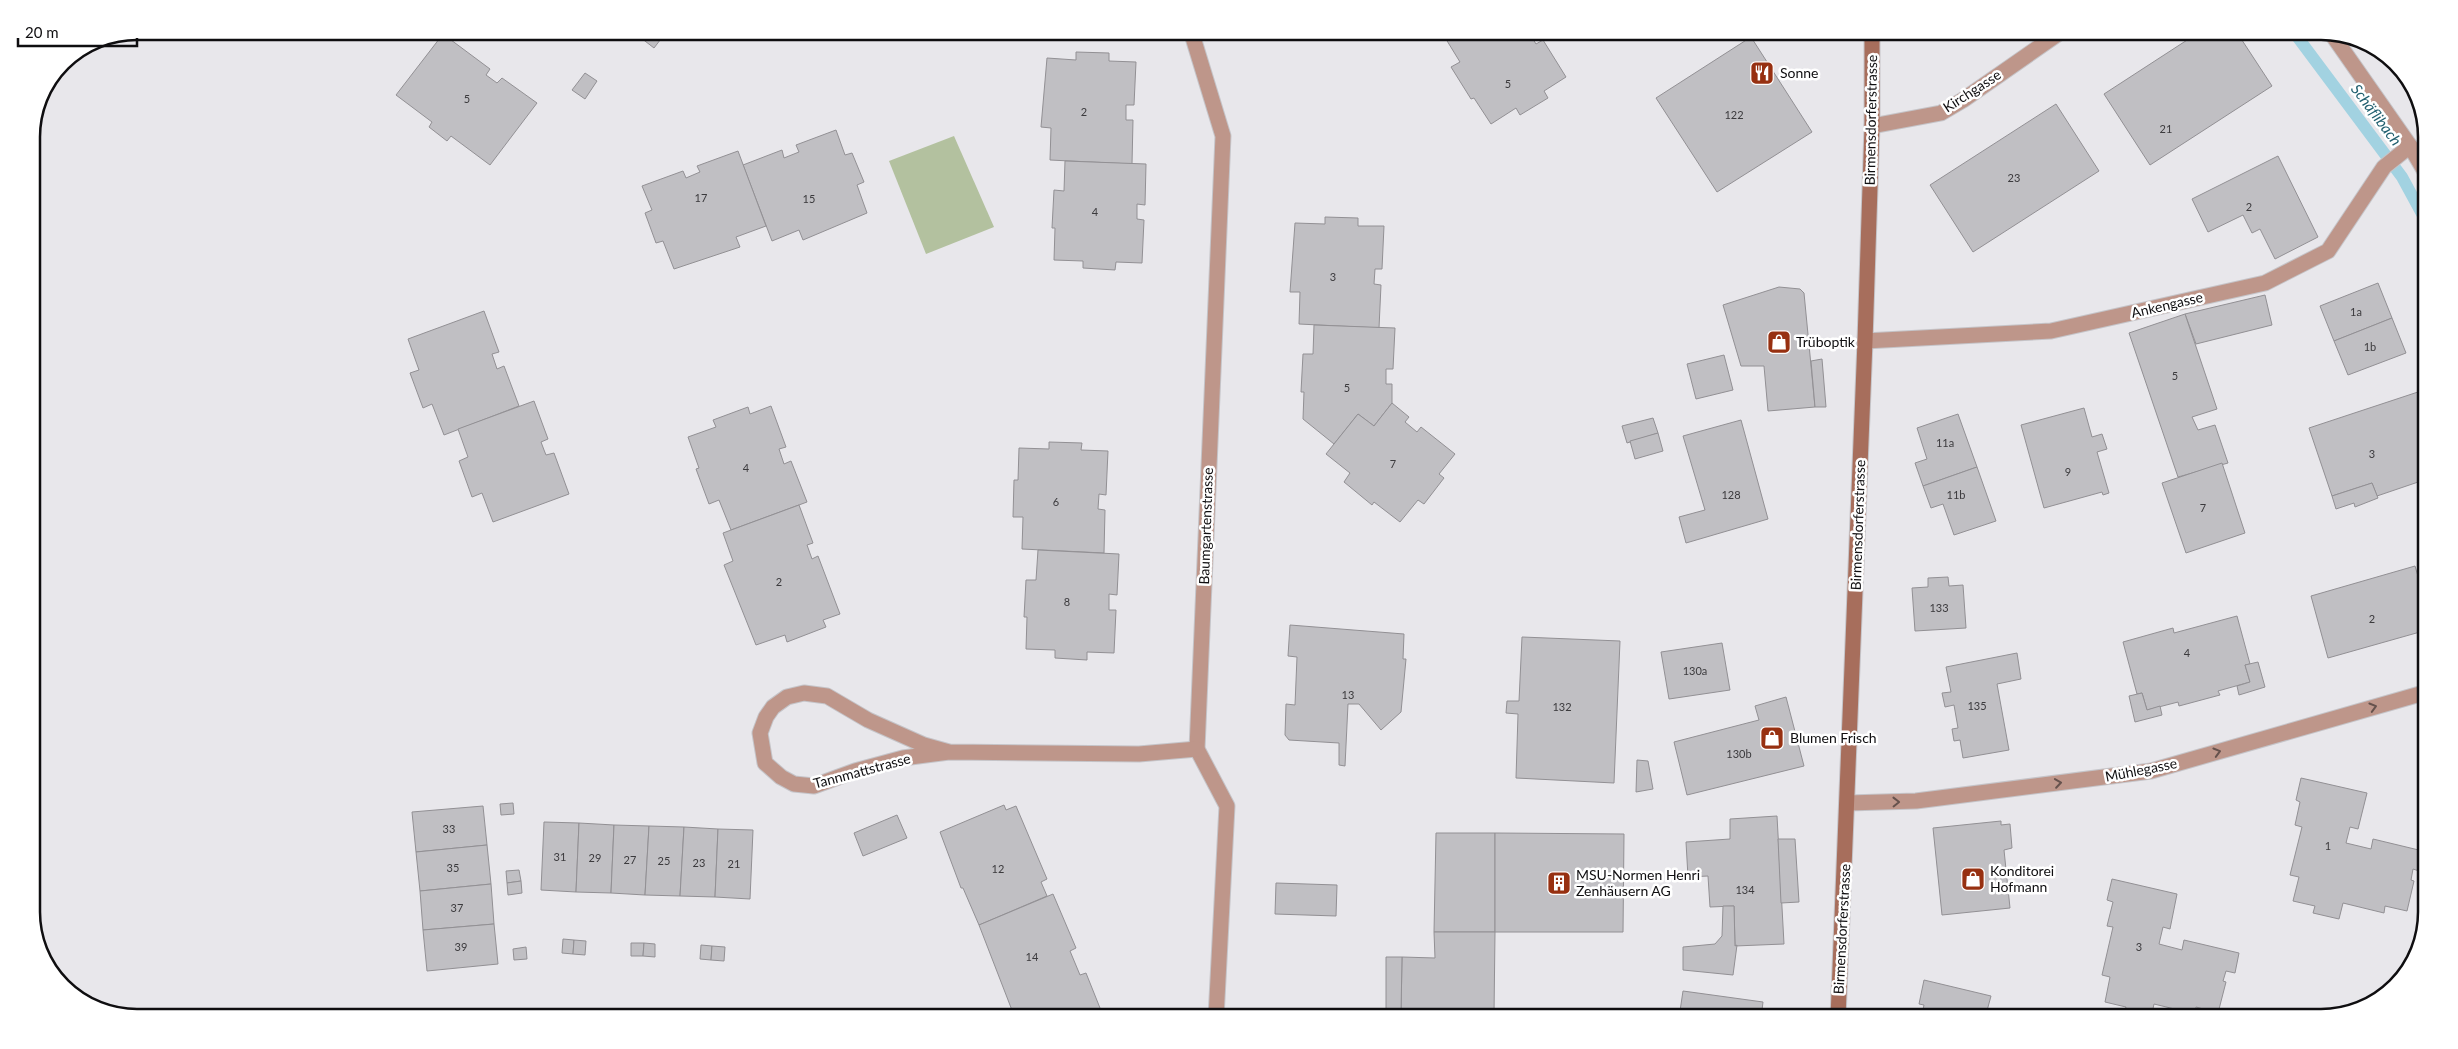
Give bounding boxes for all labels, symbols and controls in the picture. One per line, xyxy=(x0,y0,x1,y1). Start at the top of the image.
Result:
scale bar xyxy=(18,15,136,47)
text: 20 m xyxy=(25,23,59,41)
street label: Birmensdorferstrasse xyxy=(1861,55,1880,185)
restaurant icon: Sonne xyxy=(1749,60,1775,86)
place label: Sonne xyxy=(1780,64,1819,81)
street label: Kirchgasse xyxy=(1940,66,2004,116)
house number: 5 xyxy=(1505,77,1511,90)
water label: Schäflibach xyxy=(2348,80,2406,149)
house number: 5 xyxy=(464,92,470,105)
house number: 2 xyxy=(1081,105,1087,118)
house number: 122 xyxy=(1724,108,1744,121)
house number: 21 xyxy=(2160,122,2172,135)
house number: 23 xyxy=(2008,171,2020,184)
house number: 17 xyxy=(695,191,707,204)
house number: 15 xyxy=(803,192,815,205)
house number: 2 xyxy=(2246,200,2252,213)
house number: 4 xyxy=(1092,205,1099,218)
house number: 3 xyxy=(1330,270,1336,283)
street label: Ankengasse xyxy=(2129,288,2204,321)
house number: 1a xyxy=(2350,305,2362,318)
shop icon: Trüboptik xyxy=(1766,329,1792,355)
place label: Trüboptik xyxy=(1796,333,1856,350)
house number: 1b xyxy=(2364,340,2376,353)
house number: 5 xyxy=(2172,369,2178,382)
house number: 5 xyxy=(1344,381,1350,394)
house number: 11a xyxy=(1936,436,1954,449)
house number: 3 xyxy=(2369,447,2375,460)
house number: 7 xyxy=(1390,457,1396,470)
street label: Birmensdorferstrasse xyxy=(1847,459,1868,591)
house number: 4 xyxy=(743,461,750,474)
house number: 9 xyxy=(2065,465,2071,478)
street label: Baumgartenstrasse xyxy=(1195,467,1216,585)
house number: 128 xyxy=(1721,488,1741,501)
house number: 11b xyxy=(1947,488,1965,501)
house number: 6 xyxy=(1053,495,1059,508)
house number: 7 xyxy=(2200,501,2206,514)
house number: 2 xyxy=(776,575,782,588)
house number: 8 xyxy=(1064,595,1070,608)
house number: 133 xyxy=(1929,601,1949,614)
house number: 2 xyxy=(2369,612,2375,625)
house number: 4 xyxy=(2184,646,2191,659)
house number: 130a xyxy=(1683,664,1707,677)
house number: 13 xyxy=(1342,688,1354,701)
house number: 135 xyxy=(1967,699,1987,712)
house number: 132 xyxy=(1552,700,1572,713)
one-way arrow xyxy=(2368,703,2377,713)
shop icon: Blumen Frisch xyxy=(1759,725,1785,751)
place label: Blumen Frisch xyxy=(1790,729,1877,746)
house number: 130b xyxy=(1726,747,1752,760)
one-way arrow xyxy=(2212,747,2221,758)
street label: Tannmattstrasse xyxy=(811,749,912,792)
street label: Mühlegasse xyxy=(2103,754,2178,785)
one-way arrow xyxy=(2054,778,2062,789)
one-way arrow xyxy=(1893,796,1901,807)
house number: 33 xyxy=(443,822,455,835)
house number: 1 xyxy=(2325,839,2331,852)
house number: 31 xyxy=(554,850,566,863)
house number: 29 xyxy=(589,851,601,864)
house number: 27 xyxy=(624,853,636,866)
house number: 25 xyxy=(658,854,670,867)
house number: 23 xyxy=(693,856,705,869)
house number: 21 xyxy=(728,857,740,870)
house number: 35 xyxy=(447,861,459,874)
house number: 12 xyxy=(992,862,1004,875)
place label: Konditorei Hofmann xyxy=(1990,862,2054,895)
street label: Birmensdorferstrasse xyxy=(1830,863,1853,995)
place label: MSU-Normen Henri Zenhäusern AG xyxy=(1576,866,1700,899)
shop icon: Konditorei Hofmann xyxy=(1960,866,1986,892)
building icon: MSU-Normen Henri Zenhäusern AG xyxy=(1546,870,1572,896)
house number: 134 xyxy=(1735,883,1755,896)
house number: 37 xyxy=(451,901,463,914)
house number: 39 xyxy=(455,940,467,953)
house number: 3 xyxy=(2136,940,2142,953)
house number: 14 xyxy=(1026,950,1039,963)

